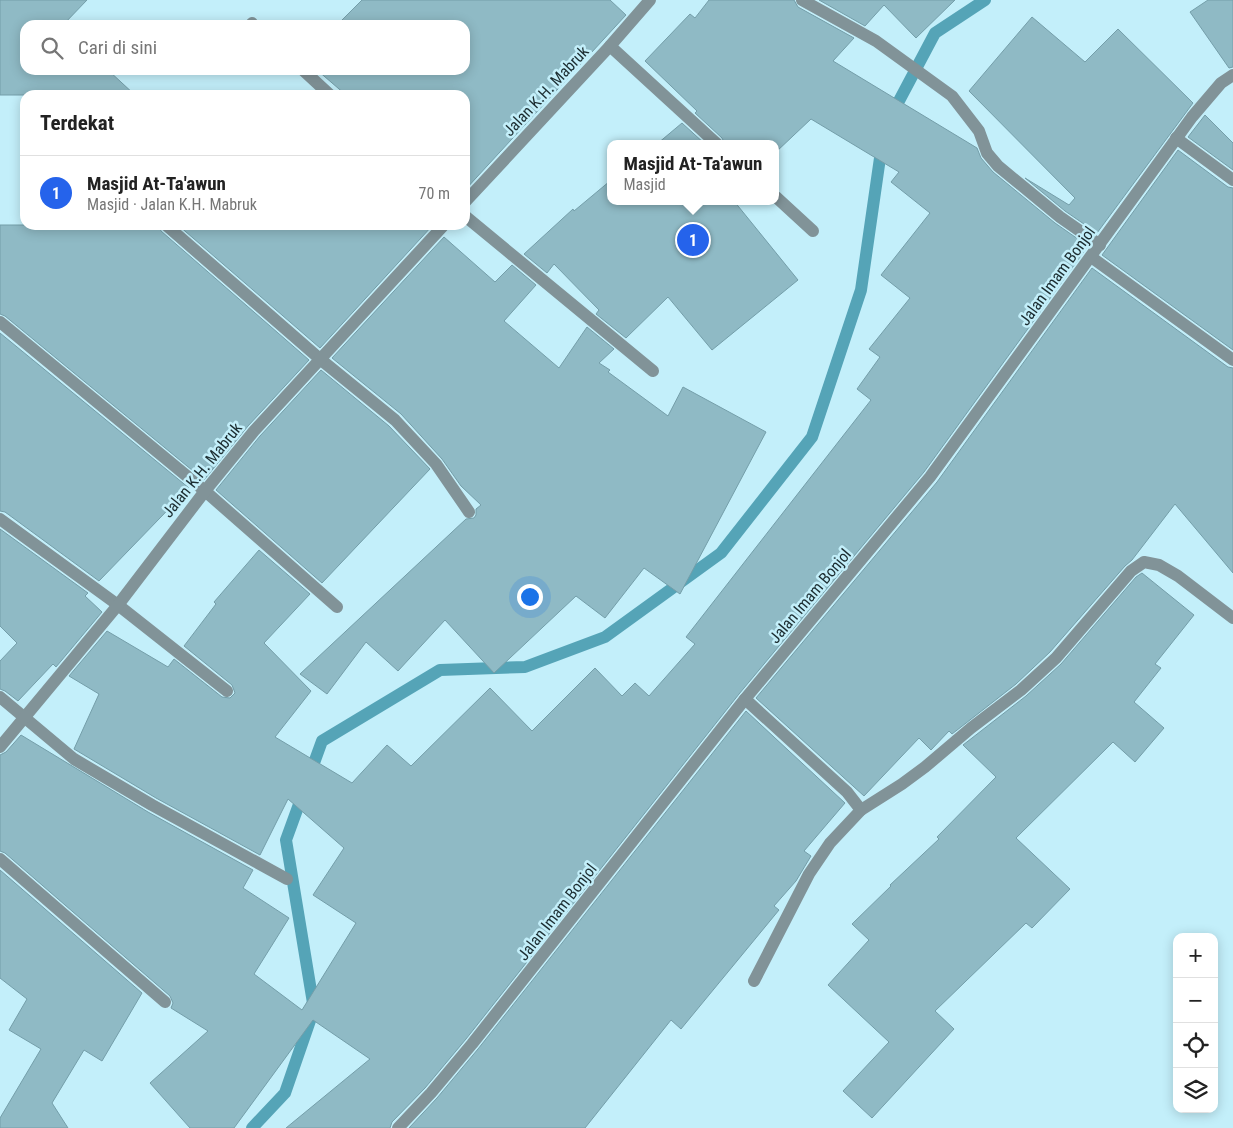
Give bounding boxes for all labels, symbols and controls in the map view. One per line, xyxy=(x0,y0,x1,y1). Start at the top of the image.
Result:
search box xyxy=(20,20,470,75)
icon: search xyxy=(38,34,66,62)
text: Cari di sini xyxy=(78,36,157,59)
street label: Jalan K.H. Mabruk xyxy=(499,41,593,140)
text: Terdekat xyxy=(40,111,114,135)
popup xyxy=(607,140,779,205)
text: Masjid At-Ta'awun xyxy=(624,152,762,175)
text: Masjid At-Ta'awun xyxy=(87,172,226,195)
text: Masjid xyxy=(624,175,666,194)
text: 1 xyxy=(52,184,60,203)
text: 70 m xyxy=(418,184,450,203)
text: Masjid · Jalan K.H. Mabruk xyxy=(87,195,257,214)
pin: 1 xyxy=(677,221,709,259)
street label: Jalan Imam Bonjol xyxy=(1015,223,1099,329)
street label: Jalan K.H. Mabruk xyxy=(158,418,246,521)
street label: Jalan Imam Bonjol xyxy=(765,545,855,647)
your location xyxy=(517,584,543,610)
street label: Jalan Imam Bonjol xyxy=(513,860,601,964)
map controls xyxy=(1173,933,1218,1113)
button: + xyxy=(1173,933,1218,978)
button: − xyxy=(1173,978,1218,1023)
button: locate xyxy=(1173,1023,1218,1068)
button: layers xyxy=(1173,1068,1218,1113)

